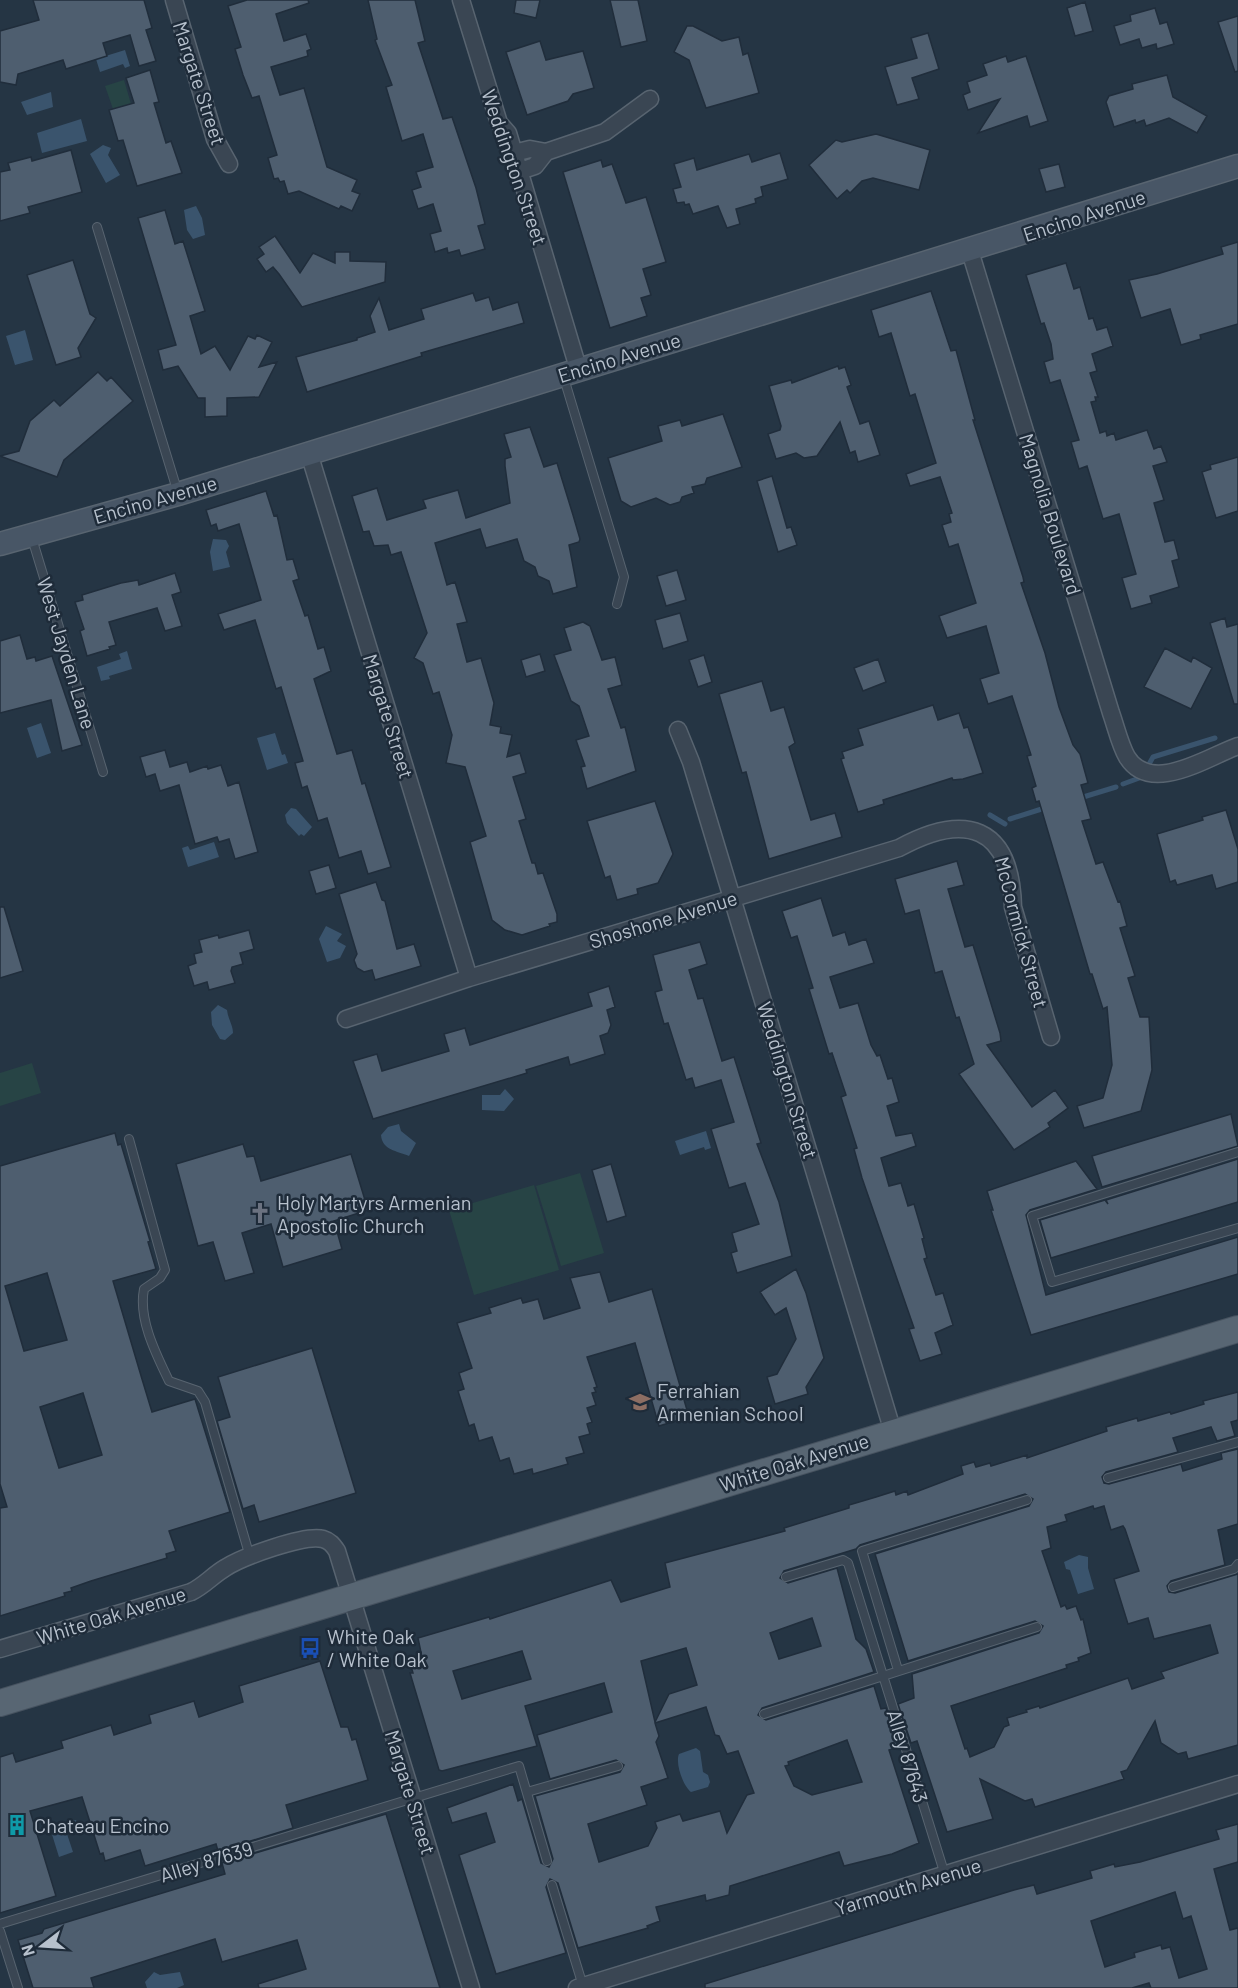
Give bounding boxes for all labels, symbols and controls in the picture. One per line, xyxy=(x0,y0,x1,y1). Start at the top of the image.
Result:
street label: Margate Street xyxy=(169,18,231,148)
street label: Weddington Street xyxy=(477,86,553,248)
street label: Encino Avenue xyxy=(1020,184,1148,246)
street label: Encino Avenue xyxy=(555,327,683,387)
street label: Magnolia Boulevard xyxy=(1015,430,1087,598)
street label: Encino Avenue xyxy=(90,470,220,528)
street label: West Jayden Lane xyxy=(32,574,102,732)
street label: Margate Street xyxy=(359,651,419,781)
street label: McCormick Street xyxy=(990,854,1054,1010)
street label: Shoshone Avenue xyxy=(586,885,740,953)
street label: Weddington Street xyxy=(753,999,823,1161)
place label: Holy Martyrs Armenian Apostolic Church xyxy=(277,1190,472,1237)
church icon: Holy Martyrs Armenian Apostolic Church xyxy=(248,1201,272,1225)
place label: Ferrahian Armenian School xyxy=(657,1378,803,1425)
school or university icon: Ferrahian Armenian School xyxy=(628,1390,652,1414)
street label: White Oak Avenue xyxy=(716,1428,872,1496)
street label: White Oak Avenue xyxy=(33,1581,189,1649)
place label: White Oak / White Oak xyxy=(327,1624,427,1671)
bus stop icon: White Oak / White Oak xyxy=(298,1636,322,1660)
street label: Alley 87643 xyxy=(882,1706,934,1806)
street label: Margate Street xyxy=(381,1727,441,1857)
building icon: Chateau Encino xyxy=(5,1813,29,1837)
place label: Chateau Encino xyxy=(34,1813,169,1837)
street label: Alley 87639 xyxy=(157,1836,255,1886)
street label: Yarmouth Avenue xyxy=(832,1852,984,1920)
north arrow xyxy=(12,1916,72,1976)
text: N xyxy=(17,1943,38,1958)

